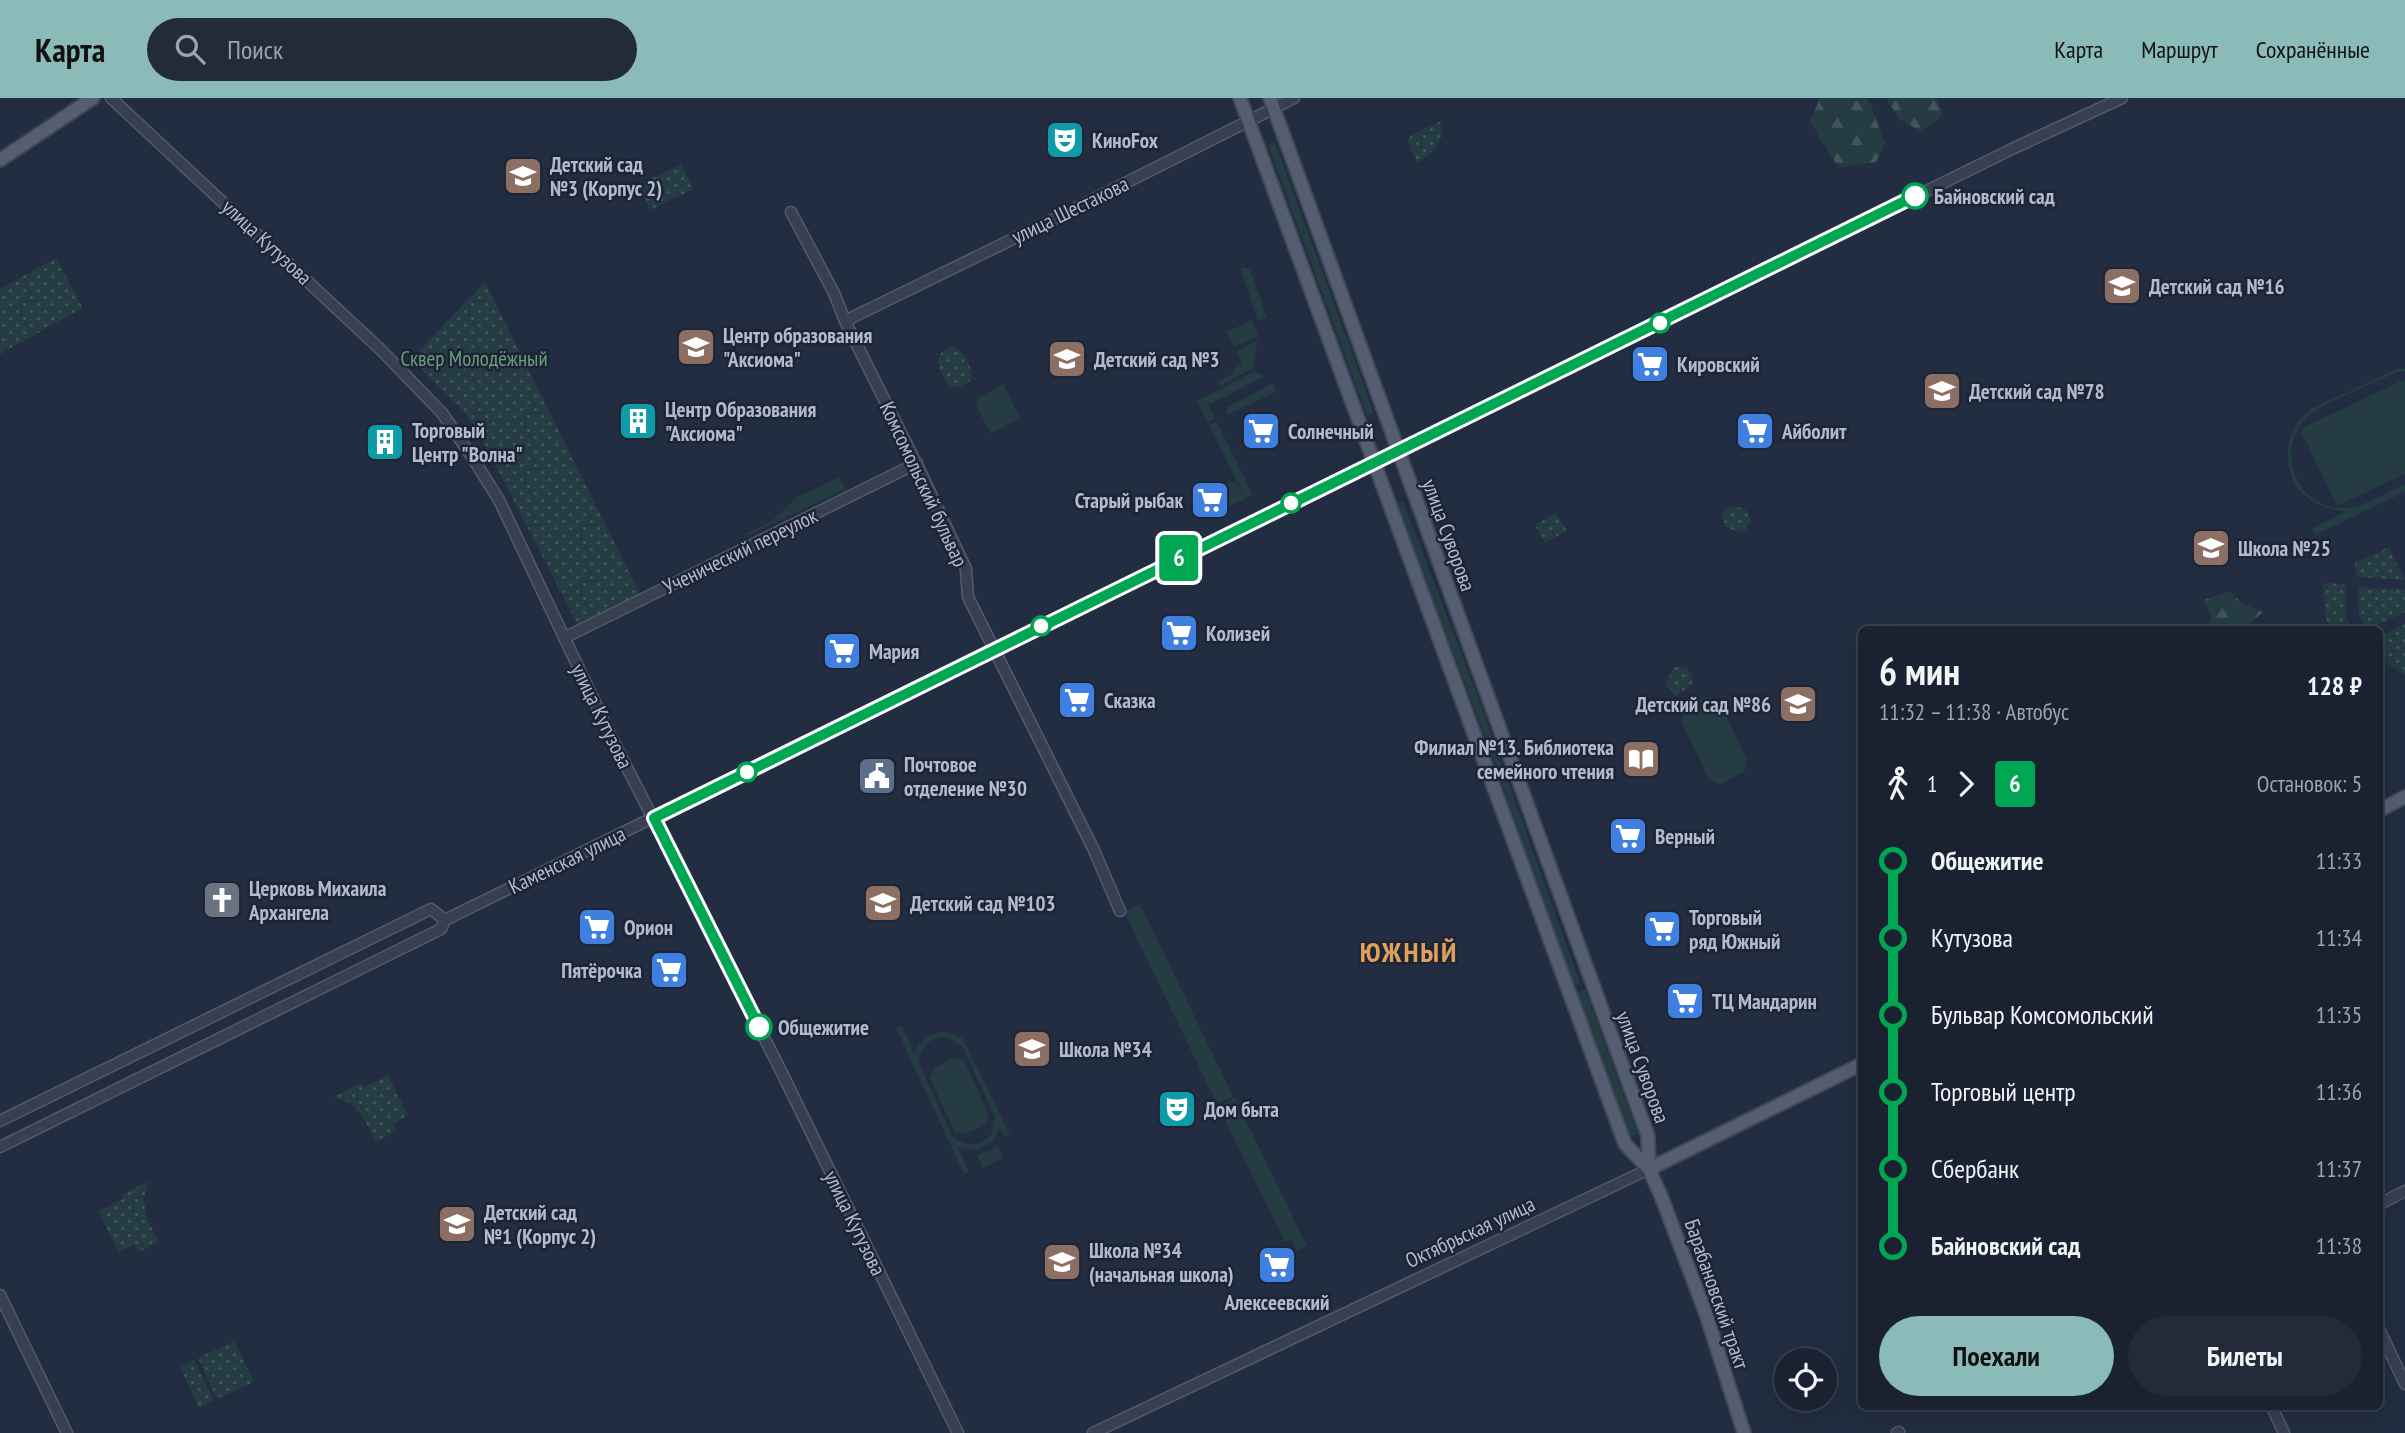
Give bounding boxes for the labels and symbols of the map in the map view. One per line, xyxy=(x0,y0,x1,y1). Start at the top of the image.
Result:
theatre icon: КиноFox xyxy=(1044,119,1086,161)
place label: КиноFox xyxy=(1092,127,1159,154)
place label: Детский сад №3 (Корпус 2) xyxy=(550,151,662,202)
school or university icon: Детский сад №3 (Корпус 2) xyxy=(502,155,544,197)
street label: улица Шестакова xyxy=(1007,170,1133,250)
marker: Байновский сад xyxy=(1902,183,1928,209)
place label: Байновский сад xyxy=(1934,183,2055,210)
street label: улица Кутузова xyxy=(216,193,318,291)
school or university icon: Детский сад №16 xyxy=(2101,265,2143,307)
place label: Детский сад №16 xyxy=(2149,273,2285,300)
unlabelled marker xyxy=(1650,313,1670,333)
place label: Центр образования "Аксиома" xyxy=(723,322,872,373)
school or university icon: Центр образования "Аксиома" xyxy=(675,326,717,368)
school or university icon: Детский сад №3 xyxy=(1046,338,1088,380)
supermarket icon: Кировский xyxy=(1629,343,1671,385)
park label: Сквер Молодёжный xyxy=(400,345,548,372)
place label: Детский сад №3 xyxy=(1094,346,1219,373)
place label: Кировский xyxy=(1677,351,1760,378)
school or university icon: Детский сад №78 xyxy=(1921,370,1963,412)
place label: Детский сад №78 xyxy=(1969,378,2105,405)
place label: Центр Образования "Аксиома" xyxy=(665,396,816,447)
street label: Комсомольский бульвар xyxy=(874,397,974,571)
building icon: Центр Образования "Аксиома" xyxy=(617,400,659,442)
supermarket icon: Солнечный xyxy=(1240,410,1282,452)
supermarket icon: Айболит xyxy=(1734,410,1776,452)
place label: Торговый Центр "Волна" xyxy=(412,417,523,468)
place label: Солнечный xyxy=(1288,418,1374,445)
place label: Айболит xyxy=(1781,418,1847,445)
building icon: Торговый Центр "Волна" xyxy=(364,421,406,463)
street label: улица Суворова xyxy=(1416,475,1482,595)
supermarket icon: Старый рыбак xyxy=(1189,479,1231,521)
place label: Старый рыбак xyxy=(1075,487,1183,514)
unlabelled marker xyxy=(1281,493,1301,513)
street label: Ученический переулок xyxy=(658,502,822,600)
school or university icon: Школа №25 xyxy=(2190,527,2232,569)
line badge: 6 xyxy=(1156,535,1202,581)
place label: Школа №25 xyxy=(2238,535,2331,562)
supermarket icon: Колизей xyxy=(1158,612,1200,654)
unlabelled marker xyxy=(1031,616,1051,636)
place label: Колизей xyxy=(1206,620,1270,647)
supermarket icon: Мария xyxy=(821,630,863,672)
place label: Мария xyxy=(869,638,919,665)
street label: улица Кутузова xyxy=(565,659,639,773)
supermarket icon: Сказка xyxy=(1056,679,1098,721)
school or university icon: Детский сад №86 xyxy=(1777,683,1819,725)
place label: Сказка xyxy=(1104,687,1156,714)
place label: Детский сад №86 xyxy=(1636,691,1771,718)
place label: Филиал №13. Библиотека семейного чтения xyxy=(1414,734,1614,785)
library icon: Филиал №13. Библиотека семейного чтения xyxy=(1620,738,1662,780)
place label: Почтовое отделение №30 xyxy=(904,751,1027,802)
public building icon: Почтовое отделение №30 xyxy=(856,755,898,797)
unlabelled marker xyxy=(737,762,757,782)
supermarket icon: Верный xyxy=(1607,815,1649,857)
street label: Каменская улица xyxy=(504,820,630,900)
place label: Верный xyxy=(1655,823,1715,850)
place label: Церковь Михаила Архангела xyxy=(248,875,387,926)
church icon: Церковь Михаила Архангела xyxy=(201,879,243,921)
school or university icon: Детский сад №103 xyxy=(862,882,904,924)
place label: Детский сад №103 xyxy=(910,890,1056,917)
place label: Торговый ряд Южный xyxy=(1689,904,1780,955)
supermarket icon: Орион xyxy=(576,906,618,948)
supermarket icon: Торговый ряд Южный xyxy=(1641,908,1683,950)
place label: Орион xyxy=(624,914,673,941)
district label: ЮЖНЫЙ xyxy=(1360,933,1458,970)
supermarket icon: Пятёрочка xyxy=(648,949,690,991)
place label: Пятёрочка xyxy=(561,957,642,984)
supermarket icon: ТЦ Мандарин xyxy=(1664,980,1706,1022)
place label: ТЦ Мандарин xyxy=(1712,988,1817,1015)
street label: улица Суворова xyxy=(1610,1007,1676,1127)
marker: Общежитие xyxy=(746,1014,772,1040)
place label: Общежитие xyxy=(778,1014,869,1041)
school or university icon: Школа №34 xyxy=(1011,1028,1053,1070)
place label: Школа №34 xyxy=(1059,1036,1152,1063)
theatre icon: Дом быта xyxy=(1156,1088,1198,1130)
place label: Дом быта xyxy=(1204,1096,1279,1123)
street label: улица Кутузова xyxy=(818,1166,892,1280)
street label: Октябрьская улица xyxy=(1401,1190,1539,1274)
place label: Детский сад №1 (Корпус 2) xyxy=(484,1199,596,1250)
school or university icon: Детский сад №1 (Корпус 2) xyxy=(436,1203,478,1245)
street label: Барабановский тракт xyxy=(1679,1215,1755,1373)
place label: Школа №34 (начальная школа) xyxy=(1089,1237,1234,1288)
school or university icon: Школа №34 (начальная школа) xyxy=(1041,1241,1083,1283)
supermarket icon: Алексеевский xyxy=(1256,1244,1298,1286)
place label: Алексеевский xyxy=(1223,1289,1330,1316)

